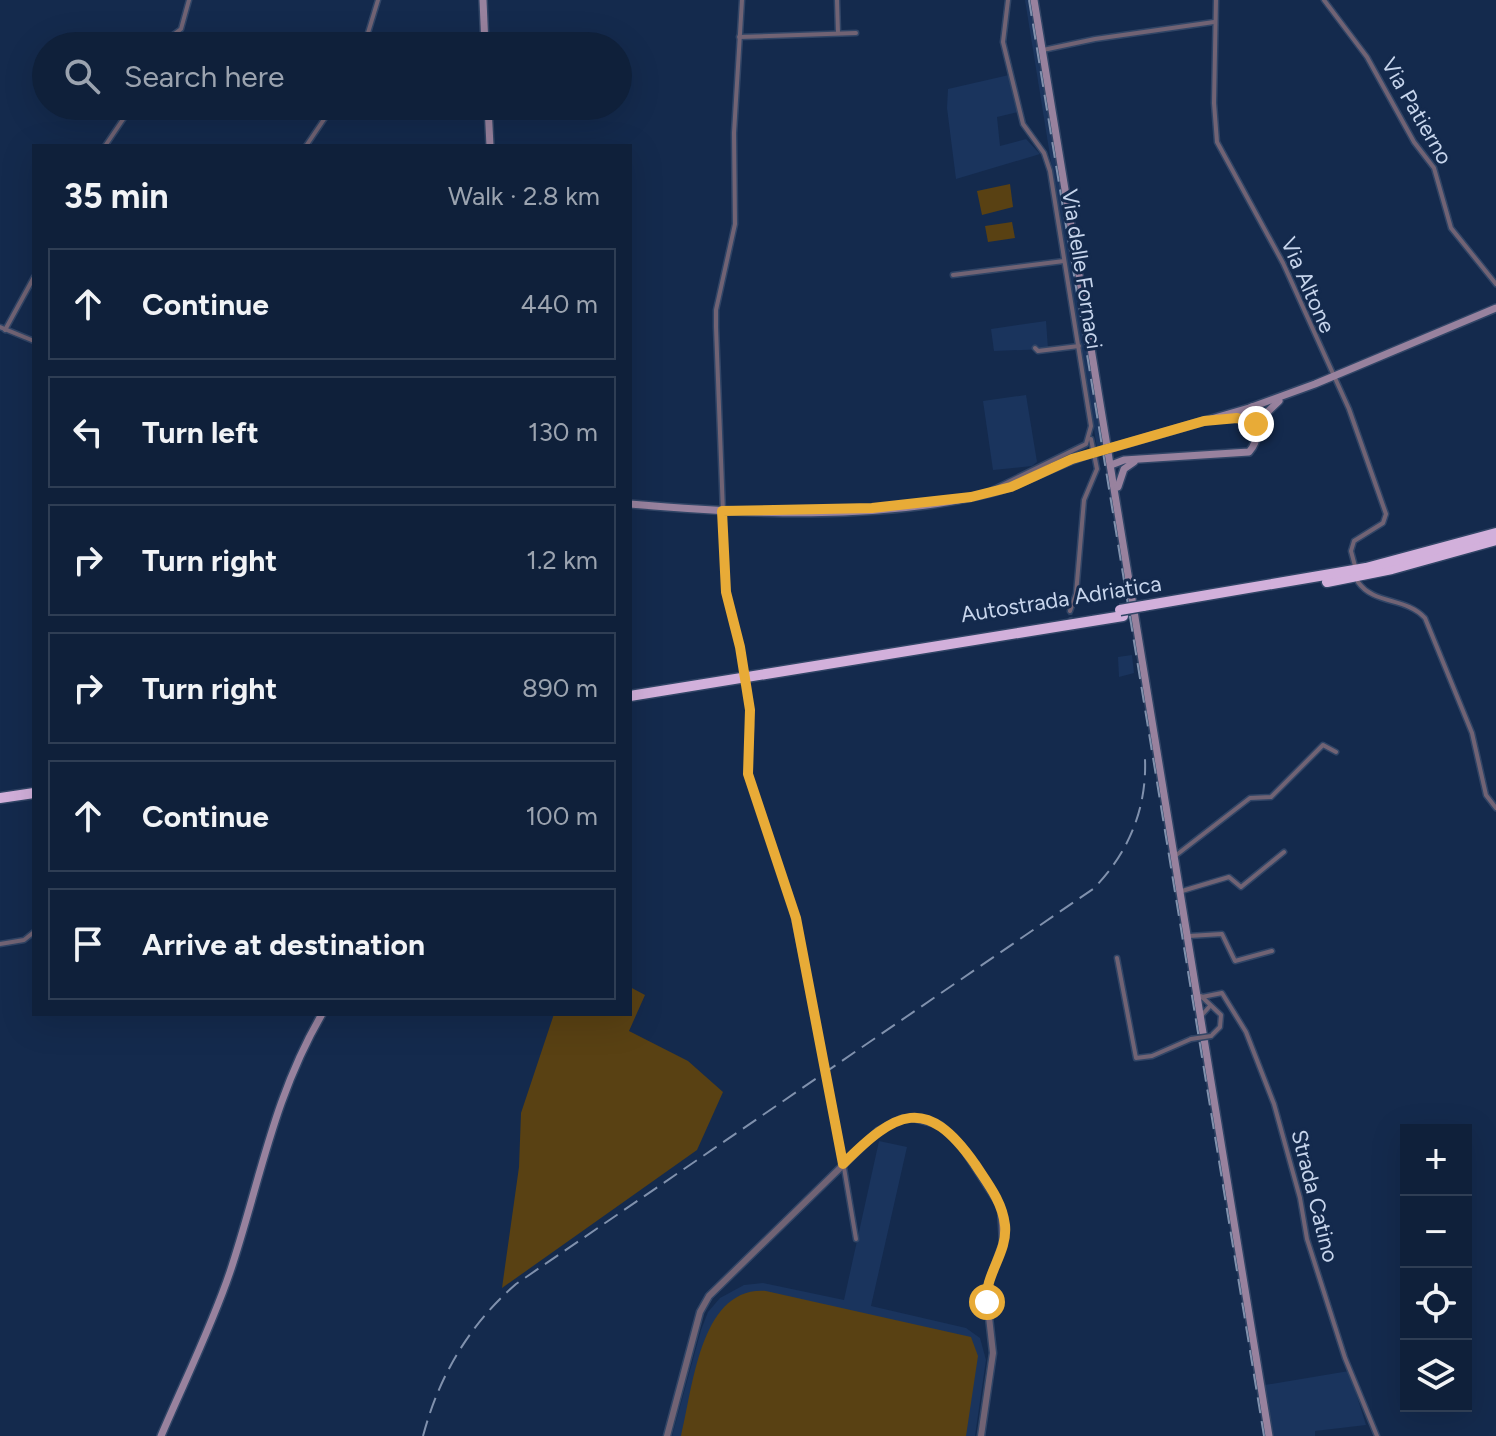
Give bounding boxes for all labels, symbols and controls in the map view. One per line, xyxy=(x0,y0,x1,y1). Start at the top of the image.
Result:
search box xyxy=(32,32,632,120)
street label: Via Patierno xyxy=(1376,53,1458,169)
icon: search xyxy=(60,54,104,98)
text: Search here xyxy=(124,58,284,95)
text: 35 min xyxy=(64,176,169,217)
text: Walk · 2.8 km xyxy=(448,180,600,212)
street label: Via delle Fornaci xyxy=(1056,187,1108,351)
street label: Via Altone xyxy=(1275,233,1341,337)
icon: ahead xyxy=(66,282,110,326)
text: Continue xyxy=(142,286,269,323)
text: 440 m xyxy=(520,288,598,320)
route end xyxy=(1238,406,1274,442)
icon: left xyxy=(66,410,110,454)
text: Turn left xyxy=(142,414,259,451)
text: 130 m xyxy=(528,416,598,448)
icon: right xyxy=(66,538,110,582)
text: Turn right xyxy=(142,542,277,579)
text: 1.2 km xyxy=(526,544,598,576)
street label: Autostrada Adriatica xyxy=(959,570,1163,628)
icon: right xyxy=(66,666,110,710)
text: Turn right xyxy=(142,670,277,707)
text: 890 m xyxy=(522,672,598,704)
icon: ahead xyxy=(66,794,110,838)
text: Continue xyxy=(142,798,269,835)
text: 100 m xyxy=(525,800,598,832)
icon: arrive xyxy=(66,922,110,966)
text: Arrive at destination xyxy=(142,926,425,963)
map controls xyxy=(1400,1124,1472,1412)
button: + xyxy=(1400,1124,1472,1196)
street label: Strada Catino xyxy=(1286,1127,1344,1265)
button: − xyxy=(1400,1196,1472,1268)
button: locate xyxy=(1400,1268,1472,1340)
route start xyxy=(969,1284,1005,1320)
button: layers xyxy=(1400,1340,1472,1412)

